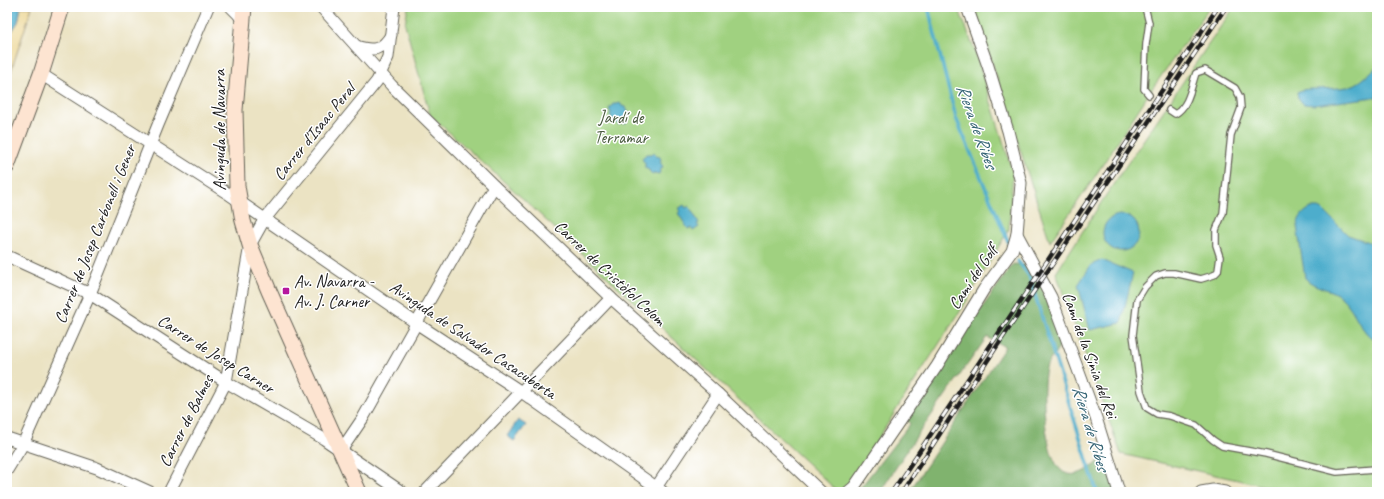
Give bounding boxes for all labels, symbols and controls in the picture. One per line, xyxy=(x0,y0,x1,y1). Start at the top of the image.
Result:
street label: Avinguda de Navarra xyxy=(209,68,230,190)
street label: Carrer d'Isaac Peral xyxy=(268,77,361,185)
water label: Riera de Ribes xyxy=(952,81,1004,174)
park label: Jardí de Terramar xyxy=(594,107,650,148)
street label: Carrer de Josep Carbonell i Gener xyxy=(50,140,141,326)
street label: Carrer de Cristòfol Colom xyxy=(550,216,671,331)
street label: Camí del Golf xyxy=(944,237,1005,313)
place label: Av. Navarra - Av. J. Carner xyxy=(294,271,376,312)
street label: Avinguda de Salvador Casacuberta xyxy=(386,276,562,405)
marker: Av. Navarra - Av. J. Carner xyxy=(281,286,291,296)
street label: Camí de la Sínia del Rei xyxy=(1057,289,1123,423)
street label: Carrer de Josep Carner xyxy=(154,310,280,399)
street label: Carrer de Balmes xyxy=(154,370,219,470)
water label: Riera de Ribes xyxy=(1068,383,1115,477)

